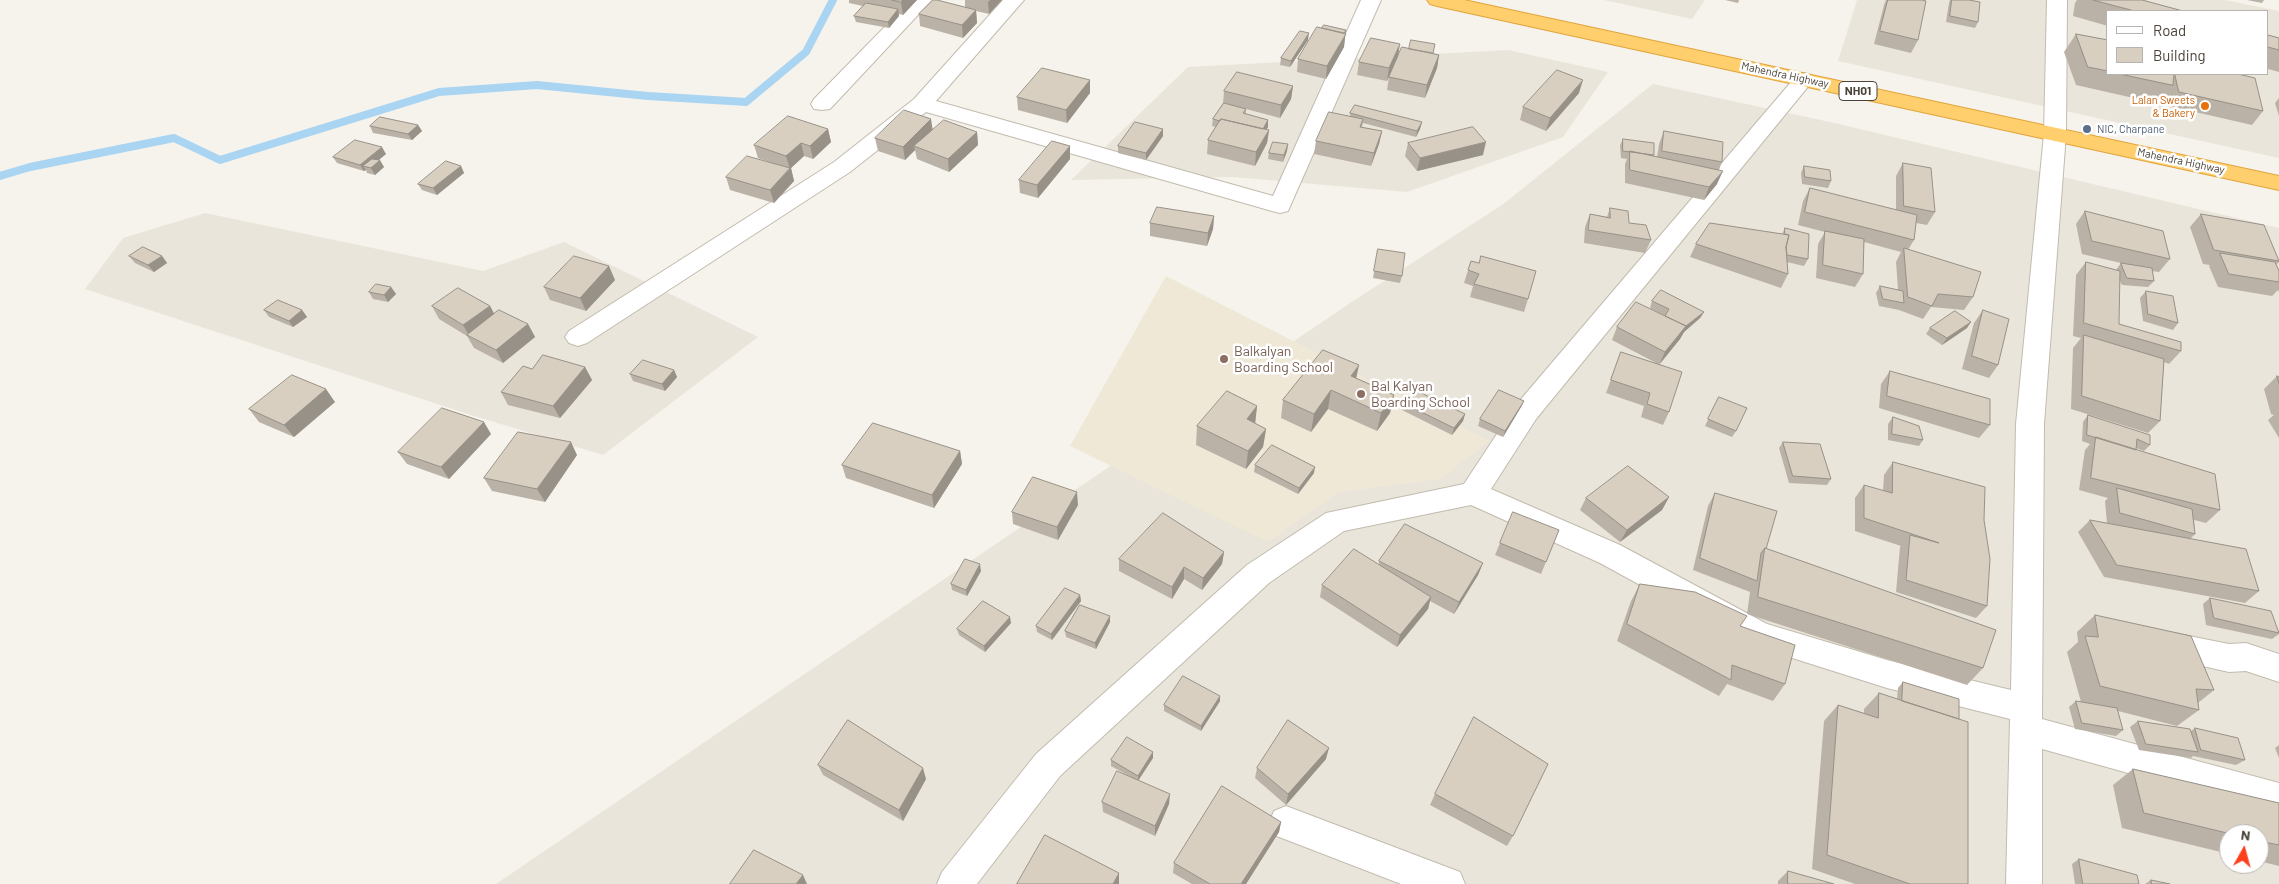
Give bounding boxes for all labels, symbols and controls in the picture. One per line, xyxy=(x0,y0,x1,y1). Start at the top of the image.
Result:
legend xyxy=(2106,10,2269,75)
text: Road xyxy=(2153,21,2186,39)
text: Building xyxy=(2153,46,2206,64)
street label: Mahendra Highway xyxy=(1740,59,1830,91)
road number: NH01 xyxy=(1839,82,1877,100)
place label: Lalan Sweets & Bakery xyxy=(2132,93,2195,119)
marker: Lalan Sweets & Bakery xyxy=(2199,100,2211,112)
place label: NIC, Charpane xyxy=(2097,122,2165,136)
marker: NIC, Charpane xyxy=(2081,123,2093,135)
street label: Mahendra Highway xyxy=(2136,145,2226,177)
place label: Balkalyan Boarding School xyxy=(1234,343,1333,376)
marker: Balkalyan Boarding School xyxy=(1218,353,1230,365)
place label: Bal Kalyan Boarding School xyxy=(1371,378,1470,411)
marker: Bal Kalyan Boarding School xyxy=(1355,388,1367,400)
north arrow xyxy=(2219,824,2269,874)
text: N xyxy=(2240,826,2251,844)

